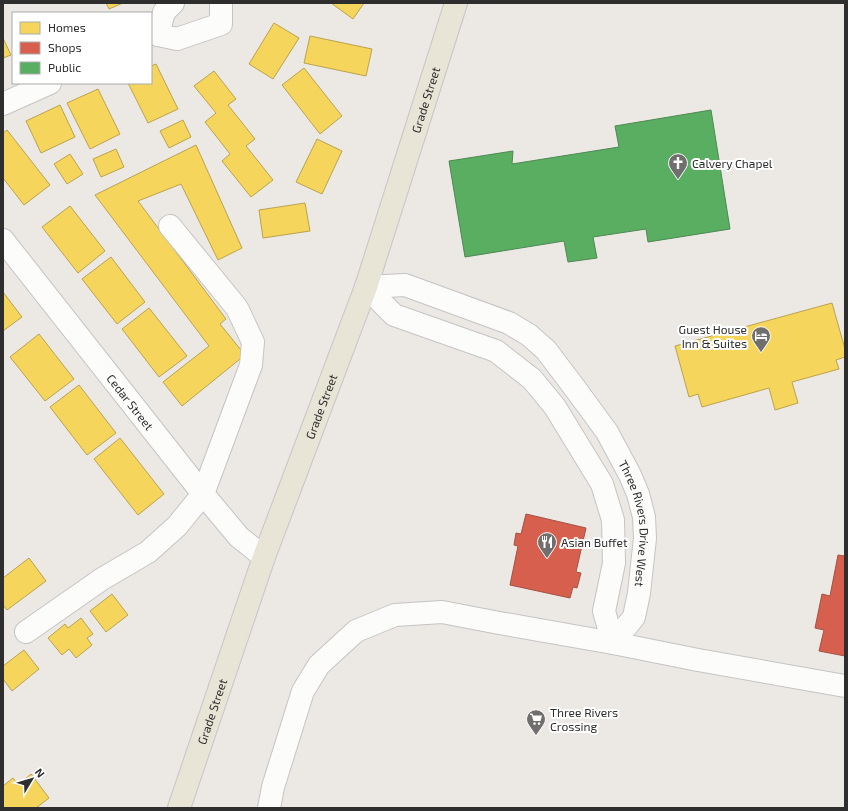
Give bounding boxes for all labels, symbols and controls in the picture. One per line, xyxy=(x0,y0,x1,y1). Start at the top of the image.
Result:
legend xyxy=(12,12,152,84)
text: Homes xyxy=(48,20,86,34)
text: Shops xyxy=(48,40,82,54)
text: Public xyxy=(48,60,81,74)
street label: Grade Street xyxy=(408,65,442,135)
church icon: Calvery Chapel xyxy=(667,152,689,180)
place label: Calvery Chapel xyxy=(692,156,773,170)
place label: Guest House Inn & Suites xyxy=(679,322,747,350)
hotel icon: Guest House Inn & Suites xyxy=(750,325,772,353)
street label: Cedar Street xyxy=(104,371,157,433)
street label: Grade Street xyxy=(302,372,340,441)
street label: Three Rivers Drive West xyxy=(616,458,652,588)
restaurant icon: Asian Buffet xyxy=(536,531,558,559)
place label: Asian Buffet xyxy=(561,535,628,549)
street label: Grade Street xyxy=(194,676,229,746)
place label: Three Rivers Crossing xyxy=(550,705,618,733)
supermarket icon: Three Rivers Crossing xyxy=(525,708,547,736)
north arrow xyxy=(12,759,52,799)
text: N xyxy=(33,765,48,780)

